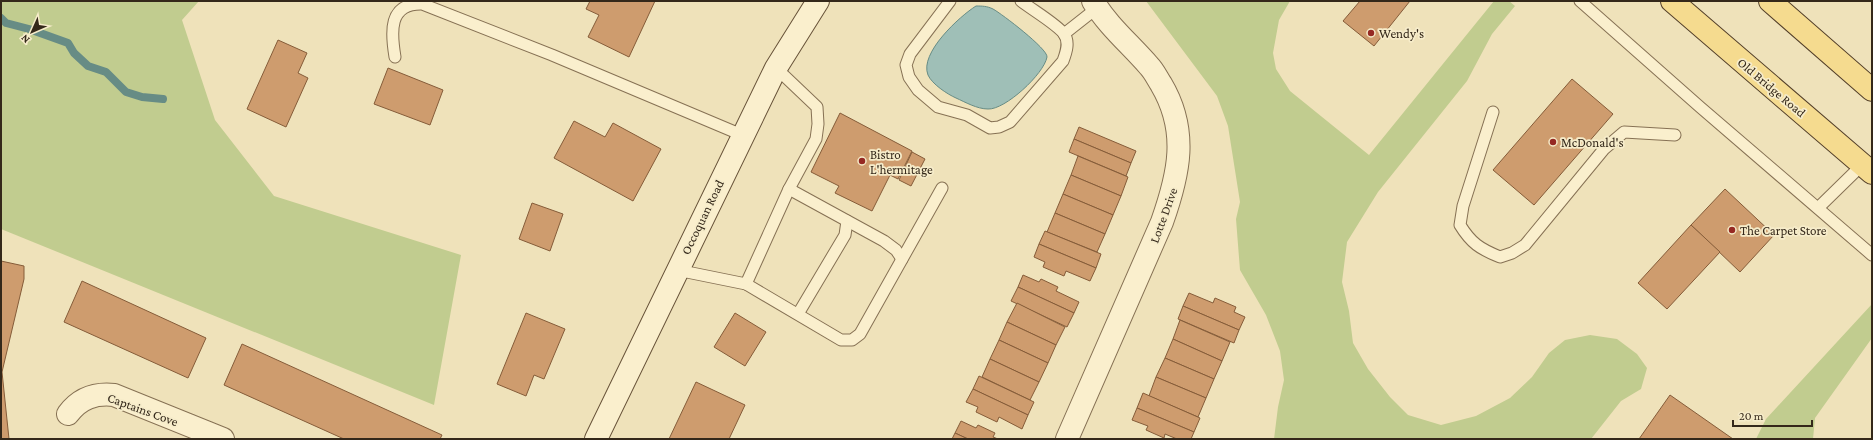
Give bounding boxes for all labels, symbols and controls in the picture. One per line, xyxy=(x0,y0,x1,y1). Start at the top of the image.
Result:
north arrow xyxy=(12,12,52,52)
place label: Wendy's xyxy=(1379,26,1424,41)
marker: Wendy's xyxy=(1366,28,1376,38)
text: N xyxy=(18,32,32,46)
street label: Old Bridge Road xyxy=(1735,55,1809,120)
place label: McDonald's xyxy=(1561,135,1624,150)
marker: McDonald's xyxy=(1548,137,1558,147)
place label: Bistro L'hermitage xyxy=(870,147,933,177)
marker: Bistro L'hermitage xyxy=(857,156,867,166)
street label: Occoquan Road xyxy=(678,177,727,257)
street label: Lotte Drive xyxy=(1147,185,1181,245)
place label: The Carpet Store xyxy=(1740,223,1827,238)
marker: The Carpet Store xyxy=(1727,225,1737,235)
street label: Captains Cove xyxy=(105,390,181,429)
scale bar xyxy=(1733,402,1812,428)
text: 20 m xyxy=(1739,409,1764,423)

